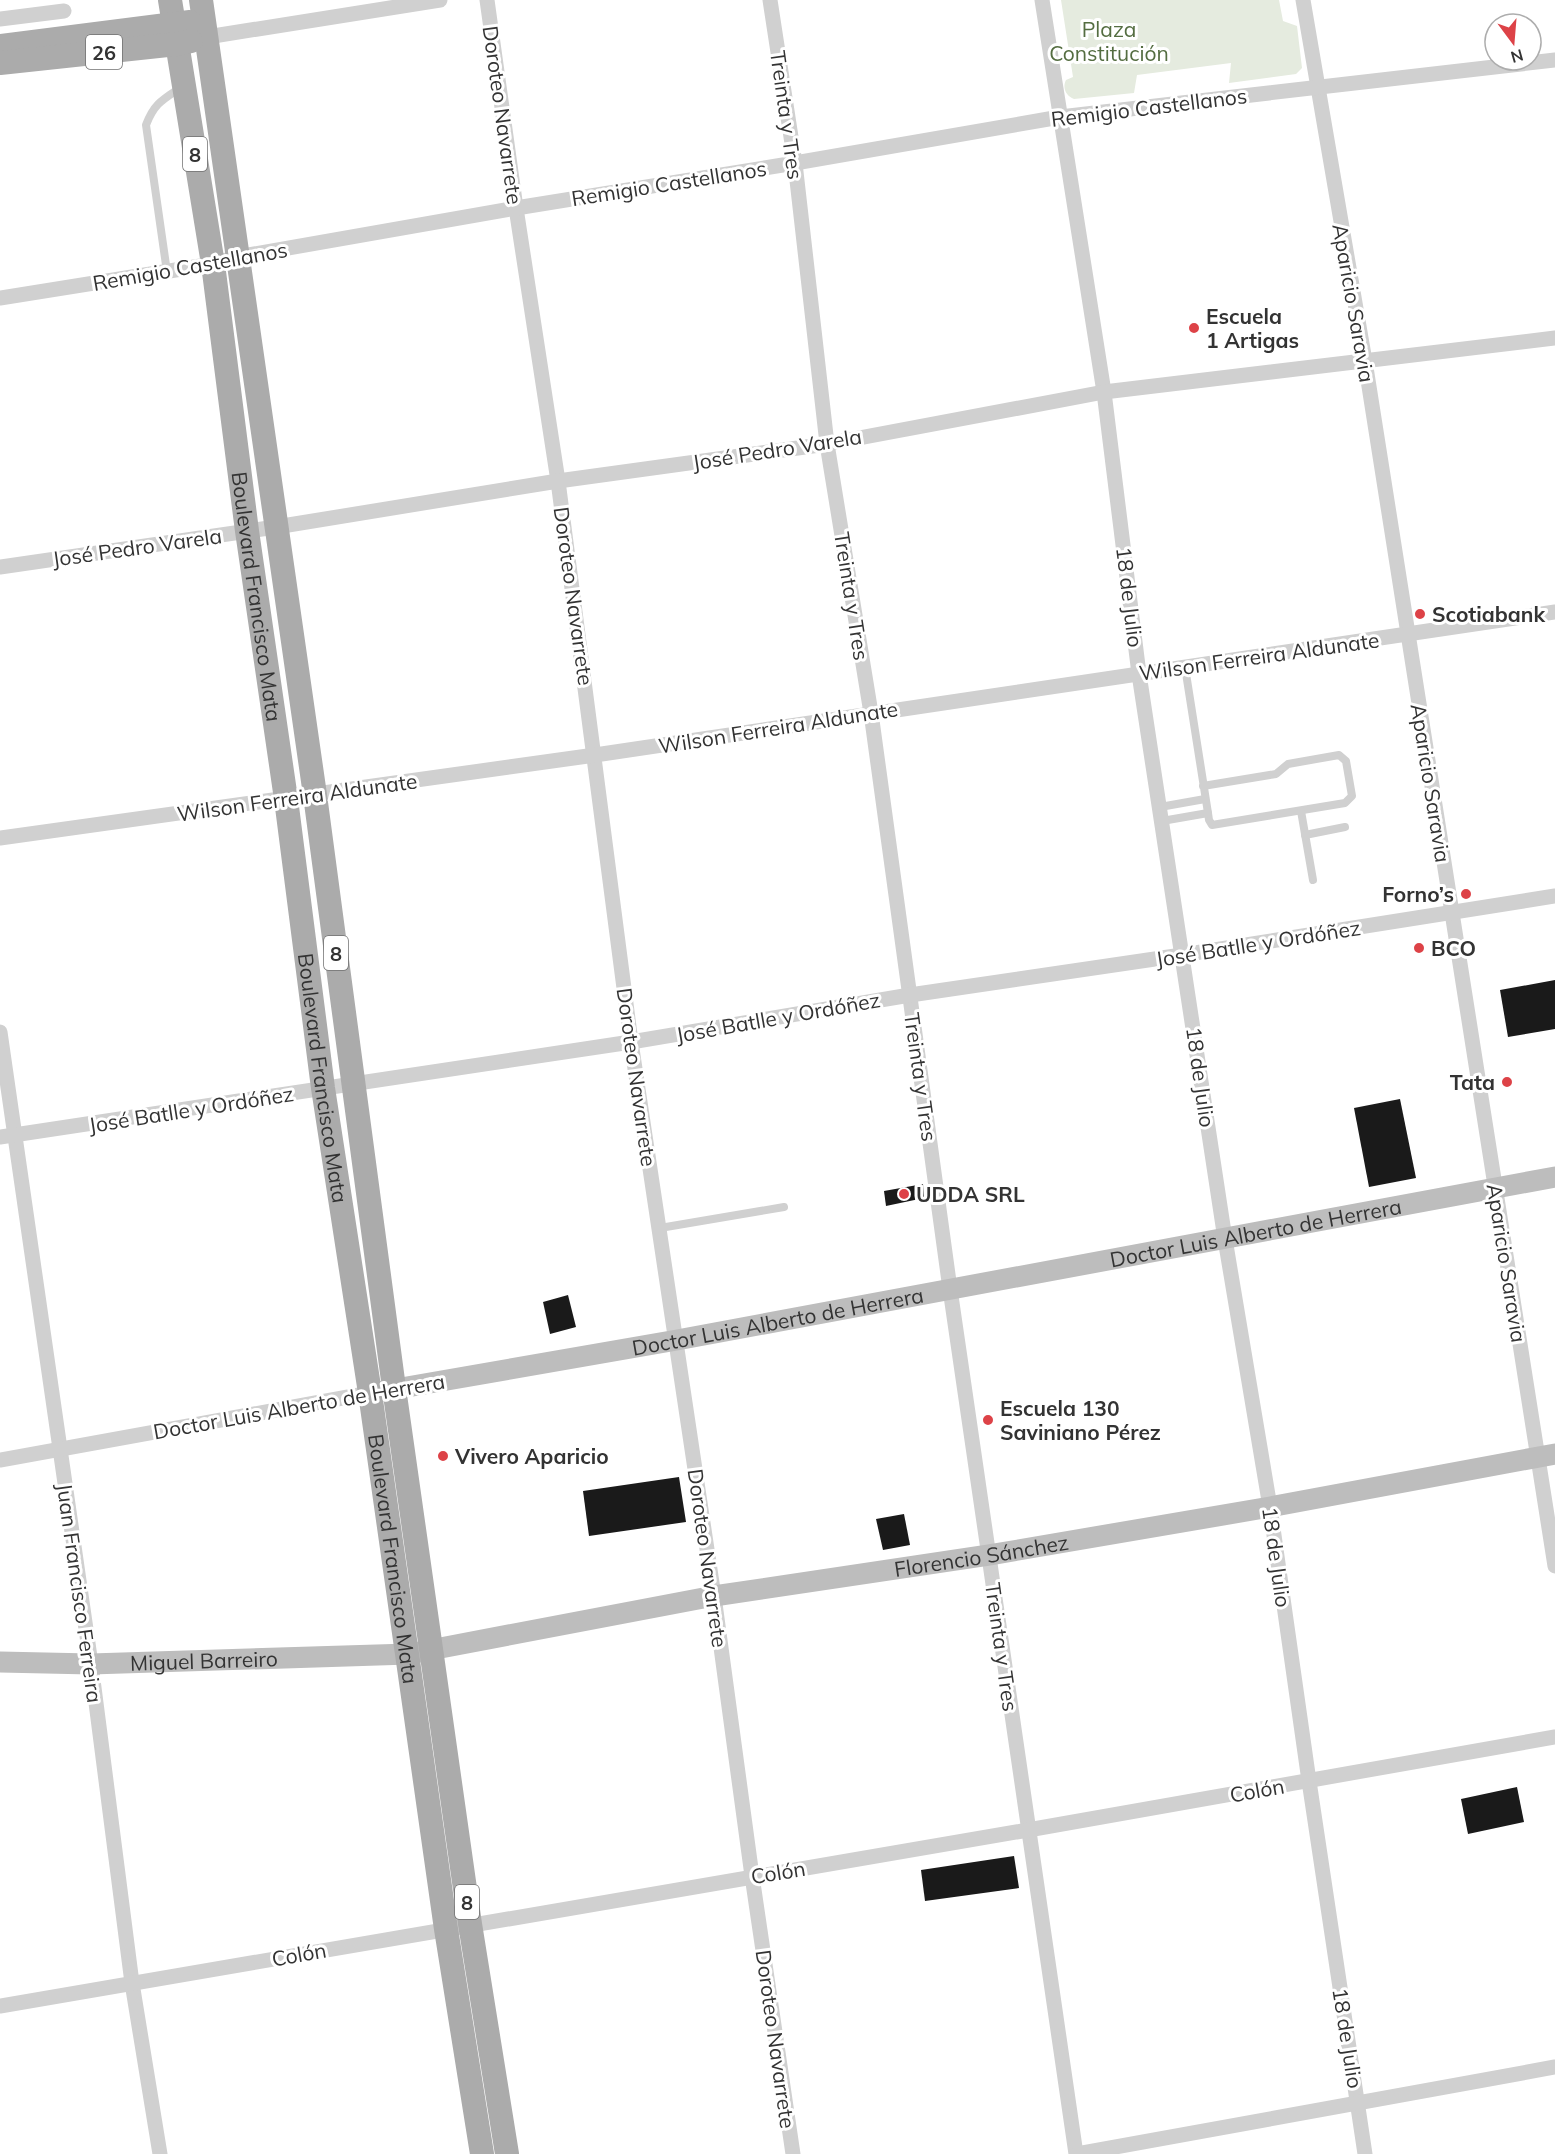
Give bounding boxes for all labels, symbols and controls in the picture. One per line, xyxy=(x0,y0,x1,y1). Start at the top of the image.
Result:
north arrow xyxy=(1483,12,1543,72)
park label: Plaza Constitución xyxy=(1049,16,1169,66)
street label: Doroteo Navarrete xyxy=(478,24,528,206)
road number: 26 xyxy=(86,35,122,69)
text: N xyxy=(1509,45,1526,68)
street label: Treinta y Tres xyxy=(765,49,809,181)
street label: Remigio Castellanos xyxy=(1050,82,1248,132)
road number: 8 xyxy=(183,137,207,171)
street label: Remigio Castellanos xyxy=(570,155,768,211)
street label: Aparicio Saravia xyxy=(1327,222,1381,384)
street label: Remigio Castellanos xyxy=(91,236,289,296)
place label: Escuela 1 Artigas xyxy=(1206,303,1299,353)
marker: Escuela 1 Artigas xyxy=(1187,321,1201,335)
street label: José Pedro Varela xyxy=(691,423,863,475)
street label: Boulevard Francisco Mata xyxy=(227,470,288,723)
street label: Doroteo Navarrete xyxy=(549,505,599,687)
street label: José Pedro Varela xyxy=(51,522,223,572)
street label: Treinta y Tres xyxy=(829,530,875,662)
street label: 18 de Julio xyxy=(1111,545,1149,649)
place label: Scotiabank xyxy=(1432,601,1545,627)
marker: Scotiabank xyxy=(1413,607,1427,621)
street label: Wilson Ferreira Aldunate xyxy=(1137,626,1381,686)
street label: Wilson Ferreira Aldunate xyxy=(656,695,900,759)
street label: Aparicio Saravia xyxy=(1406,702,1456,864)
street label: Wilson Ferreira Aldunate xyxy=(175,767,419,827)
place label: Forno’s xyxy=(1382,881,1454,907)
marker: Forno’s xyxy=(1459,887,1473,901)
street label: José Batlle y Ordóñez xyxy=(1154,914,1362,972)
place label: BCO xyxy=(1431,935,1476,961)
road number: 8 xyxy=(324,936,348,970)
marker: BCO xyxy=(1412,941,1426,955)
street label: Boulevard Francisco Mata xyxy=(293,952,354,1205)
street label: Doroteo Navarrete xyxy=(612,986,662,1168)
street label: José Batlle y Ordóñez xyxy=(674,986,882,1048)
street label: Treinta y Tres xyxy=(899,1011,943,1143)
street label: 18 de Julio xyxy=(1181,1025,1221,1129)
place label: Tata xyxy=(1450,1069,1495,1095)
marker: Tata xyxy=(1500,1075,1514,1089)
street label: José Batlle y Ordóñez xyxy=(87,1080,295,1138)
place label: UDDA SRL xyxy=(916,1181,1025,1207)
street label: Aparicio Saravia xyxy=(1482,1182,1532,1344)
marker: UDDA SRL xyxy=(897,1187,911,1201)
street label: Doctor Luis Alberto de Herrera xyxy=(1108,1193,1403,1272)
street label: Doctor Luis Alberto de Herrera xyxy=(630,1282,926,1361)
street label: Doctor Luis Alberto de Herrera xyxy=(151,1368,447,1444)
place label: Escuela 130 Saviniano Pérez xyxy=(1000,1395,1161,1445)
marker: Escuela 130 Saviniano Pérez xyxy=(981,1413,995,1427)
street label: Boulevard Francisco Mata xyxy=(363,1432,424,1686)
place label: Vivero Aparicio xyxy=(454,1443,609,1469)
marker: Vivero Aparicio xyxy=(436,1449,450,1463)
street label: Doroteo Navarrete xyxy=(683,1467,733,1649)
street label: Juan Francisco Ferreira xyxy=(52,1482,108,1704)
street label: 18 de Julio xyxy=(1257,1505,1297,1609)
street label: Florencio Sánchez xyxy=(892,1529,1070,1582)
street label: Treinta y Tres xyxy=(980,1581,1024,1713)
street label: Miguel Barreiro xyxy=(130,1645,278,1676)
street label: Colón xyxy=(1228,1772,1286,1808)
street label: Colón xyxy=(749,1855,807,1889)
road number: 8 xyxy=(455,1885,479,1919)
street label: Colón xyxy=(270,1936,328,1972)
street label: Doroteo Navarrete xyxy=(751,1948,801,2130)
street label: 18 de Julio xyxy=(1327,1986,1369,2090)

